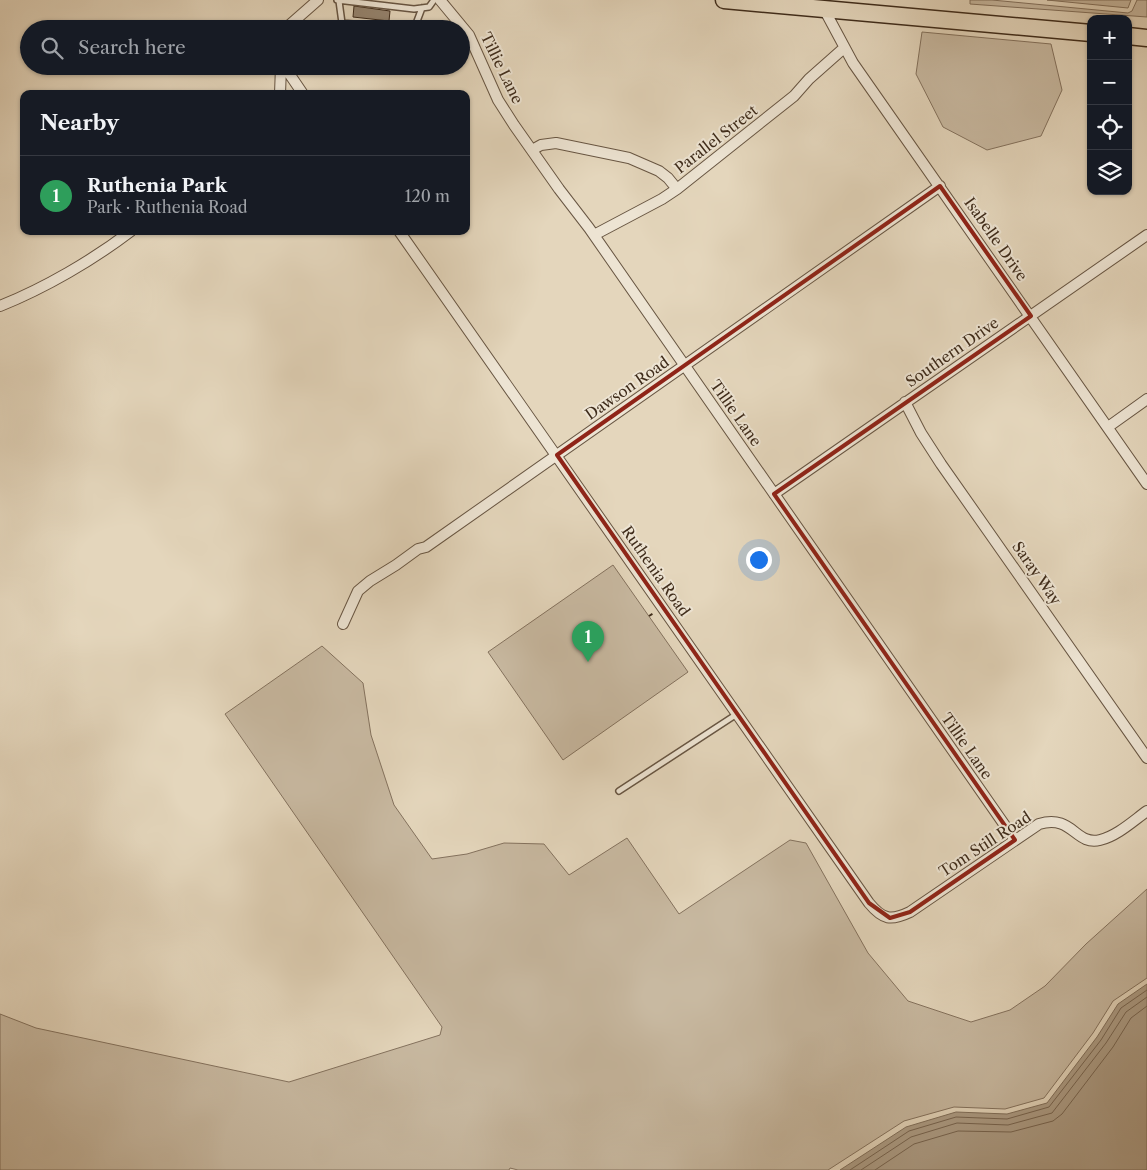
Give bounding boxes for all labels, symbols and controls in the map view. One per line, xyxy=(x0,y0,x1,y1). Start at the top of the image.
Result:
map controls xyxy=(1087,15,1132,195)
button: + xyxy=(1087,15,1132,60)
search box xyxy=(20,20,470,75)
street label: Tillie Lane xyxy=(477,29,527,107)
icon: search xyxy=(38,34,66,62)
text: Search here xyxy=(78,36,186,59)
button: − xyxy=(1087,60,1132,105)
street label: Parallel Street xyxy=(671,100,762,177)
button: locate xyxy=(1087,105,1132,150)
text: Nearby xyxy=(40,110,119,135)
button: layers xyxy=(1087,150,1132,195)
text: Ruthenia Park xyxy=(87,174,227,197)
text: 1 xyxy=(52,186,60,206)
text: 120 m xyxy=(405,186,450,206)
street label: Isabelle Drive xyxy=(960,194,1032,284)
text: Park · Ruthenia Road xyxy=(87,197,248,217)
street label: Southern Drive xyxy=(902,313,1002,391)
street label: Dawson Road xyxy=(581,352,673,424)
street label: Tillie Lane xyxy=(706,376,766,450)
street label: Ruthenia Road xyxy=(618,522,694,620)
street label: Saray Way xyxy=(1008,538,1066,609)
your location xyxy=(746,547,772,573)
pin: 1 xyxy=(572,621,604,662)
street label: Tillie Lane xyxy=(937,709,997,783)
street label: Tom Still Road xyxy=(935,807,1035,881)

